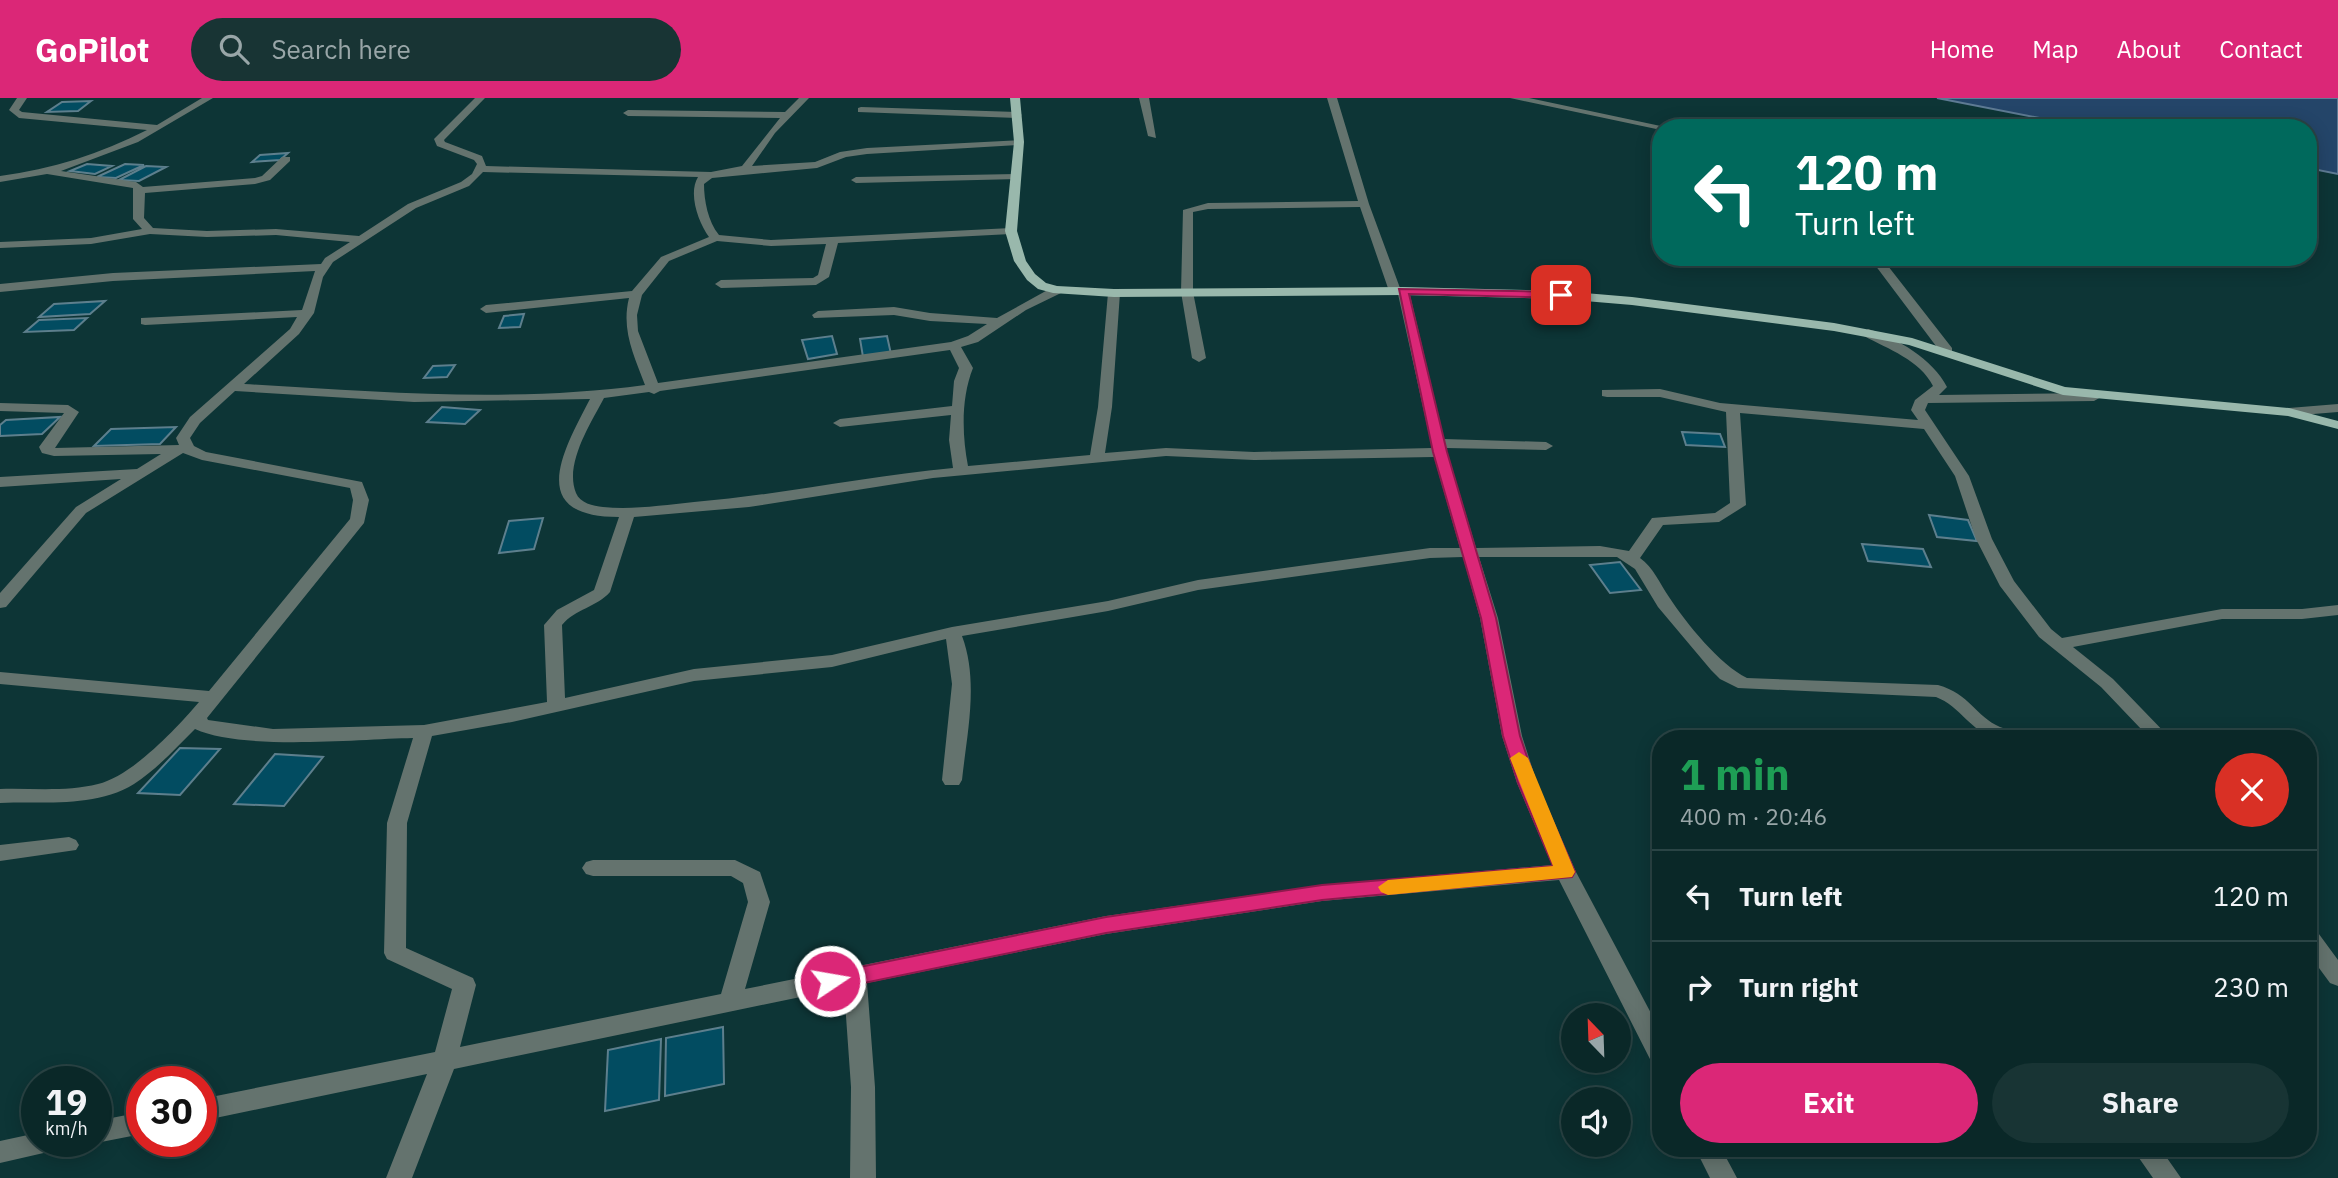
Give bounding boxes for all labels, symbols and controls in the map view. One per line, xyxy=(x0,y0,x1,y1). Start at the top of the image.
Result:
search box xyxy=(191,18,681,81)
text: GoPilot xyxy=(35,28,149,71)
icon: search xyxy=(215,30,253,68)
text: Search here xyxy=(271,32,411,66)
text: Home xyxy=(1930,33,1994,65)
text: Map xyxy=(2032,33,2078,65)
text: About xyxy=(2116,33,2181,65)
text: Contact xyxy=(2219,33,2303,65)
text: 120 m xyxy=(1795,140,1939,203)
icon: left xyxy=(1680,147,1771,238)
text: Turn left xyxy=(1795,202,1915,244)
pin xyxy=(1531,265,1591,325)
icon: arrive xyxy=(1542,276,1580,314)
text: 1 min xyxy=(1680,747,1790,802)
button: close xyxy=(2215,753,2289,827)
text: 400 m · 20:46 xyxy=(1680,801,1827,831)
icon: left xyxy=(1680,877,1718,915)
text: Turn left xyxy=(1739,879,1842,913)
text: 120 m xyxy=(2213,879,2289,913)
position arrow xyxy=(793,944,867,1018)
icon: right xyxy=(1680,968,1718,1006)
text: Turn right xyxy=(1739,970,1858,1004)
text: 230 m xyxy=(2213,970,2289,1004)
north arrow xyxy=(1561,1003,1631,1073)
map controls xyxy=(1561,1003,1631,1157)
button: Exit xyxy=(1680,1063,1978,1143)
button: Share xyxy=(1992,1063,2289,1143)
speed limit sign: 30 xyxy=(126,1066,217,1157)
text: 19 xyxy=(45,1079,88,1125)
button: sound xyxy=(1561,1087,1631,1157)
text: km/h xyxy=(45,1117,88,1140)

